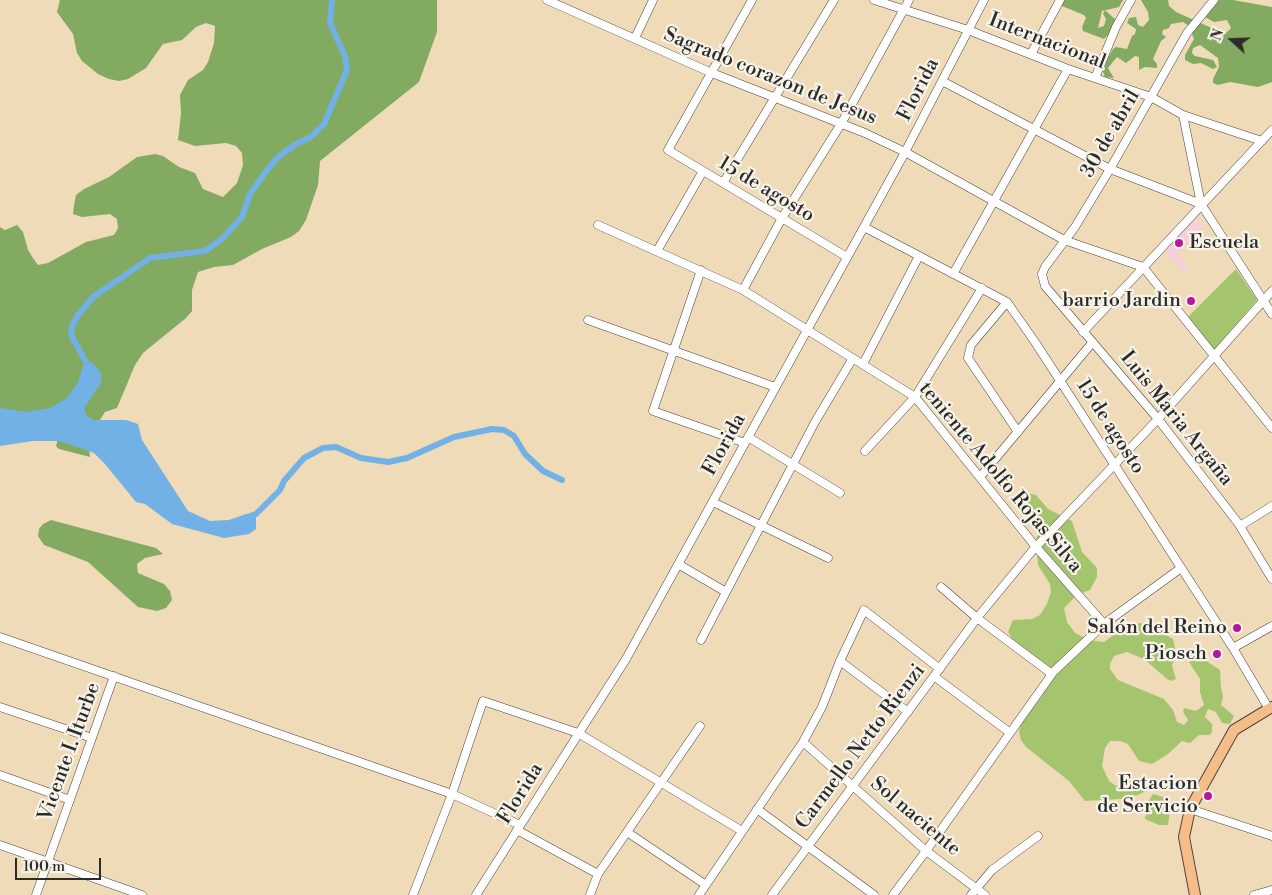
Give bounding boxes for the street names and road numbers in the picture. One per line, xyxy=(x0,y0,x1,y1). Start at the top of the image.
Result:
street label: Internacional xyxy=(985,9,1109,75)
street label: Sagrado corazon de Jesus xyxy=(660,23,880,131)
street label: Florida xyxy=(893,55,945,125)
street label: 30 de abril xyxy=(1076,86,1146,182)
street label: 15 de agosto xyxy=(714,152,818,228)
street label: Luis Maria Argaña xyxy=(1114,347,1238,491)
street label: 15 de agosto xyxy=(1071,375,1149,479)
street label: teniente Adolfo Rojas Silva xyxy=(913,378,1087,578)
street label: Florida xyxy=(698,410,752,480)
street label: Carmello Netto Rienzi xyxy=(791,660,931,834)
street label: Vicente I. Iturbe xyxy=(34,680,106,824)
street label: Florida xyxy=(493,759,549,829)
street label: Sol naciente xyxy=(865,772,965,862)

